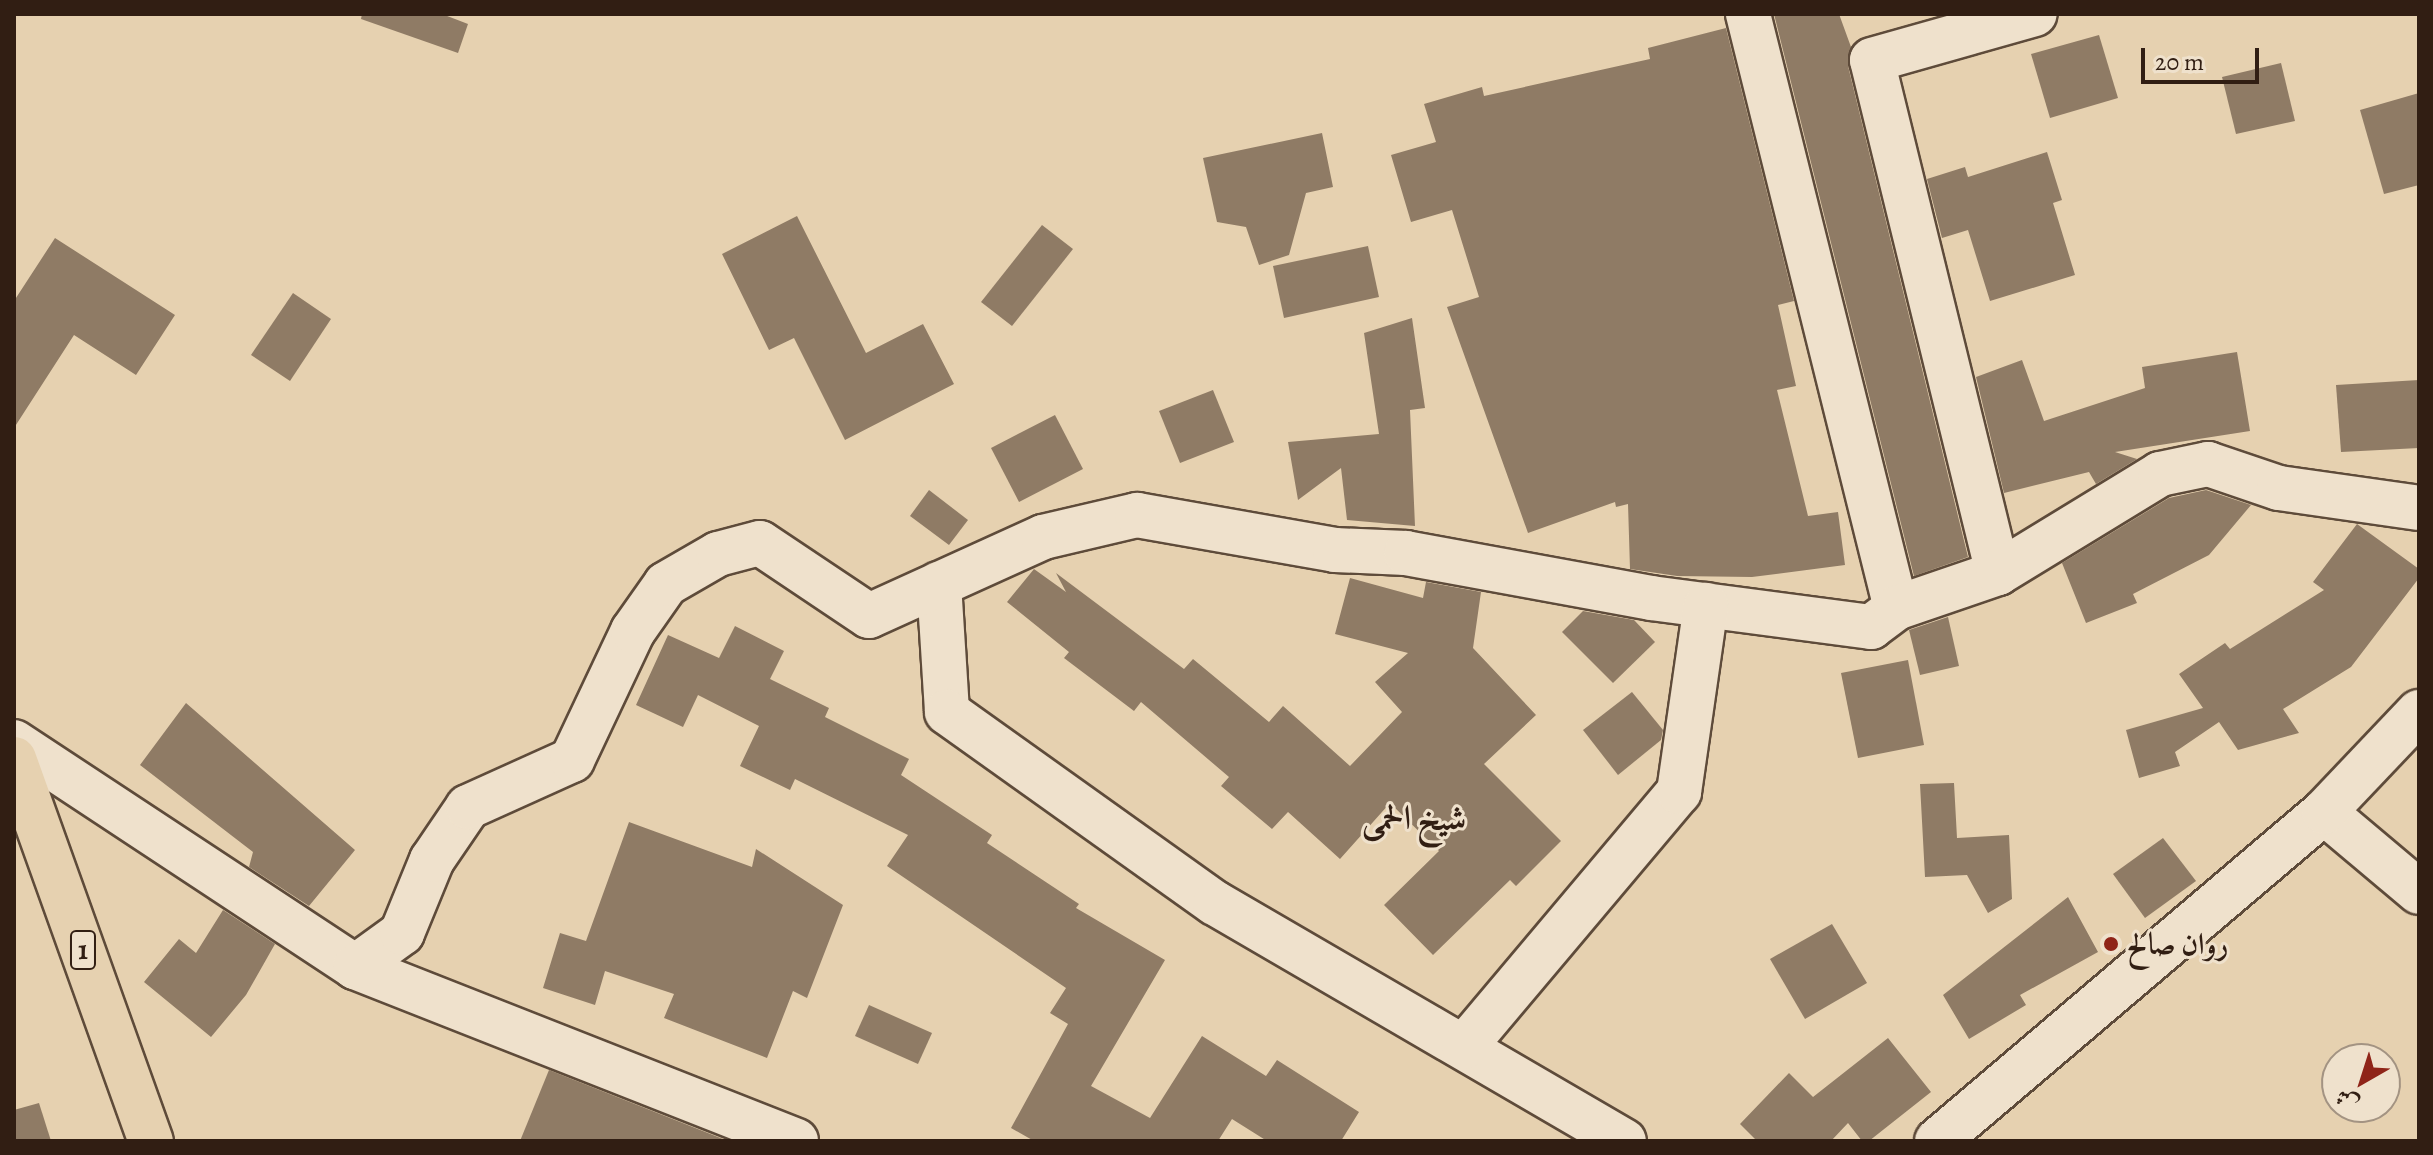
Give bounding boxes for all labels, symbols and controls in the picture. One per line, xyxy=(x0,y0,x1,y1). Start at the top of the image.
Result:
scale bar xyxy=(2145,32,2263,82)
text: 20 m xyxy=(2155,46,2204,78)
district label: شيخ الحمى xyxy=(1362,798,1466,838)
road number: 1 xyxy=(69,926,97,974)
place label: روان صالح xyxy=(2127,926,2229,962)
marker: روان صالح xyxy=(2102,935,2120,953)
north arrow xyxy=(2321,1043,2401,1123)
text: ش xyxy=(2329,1082,2365,1119)

